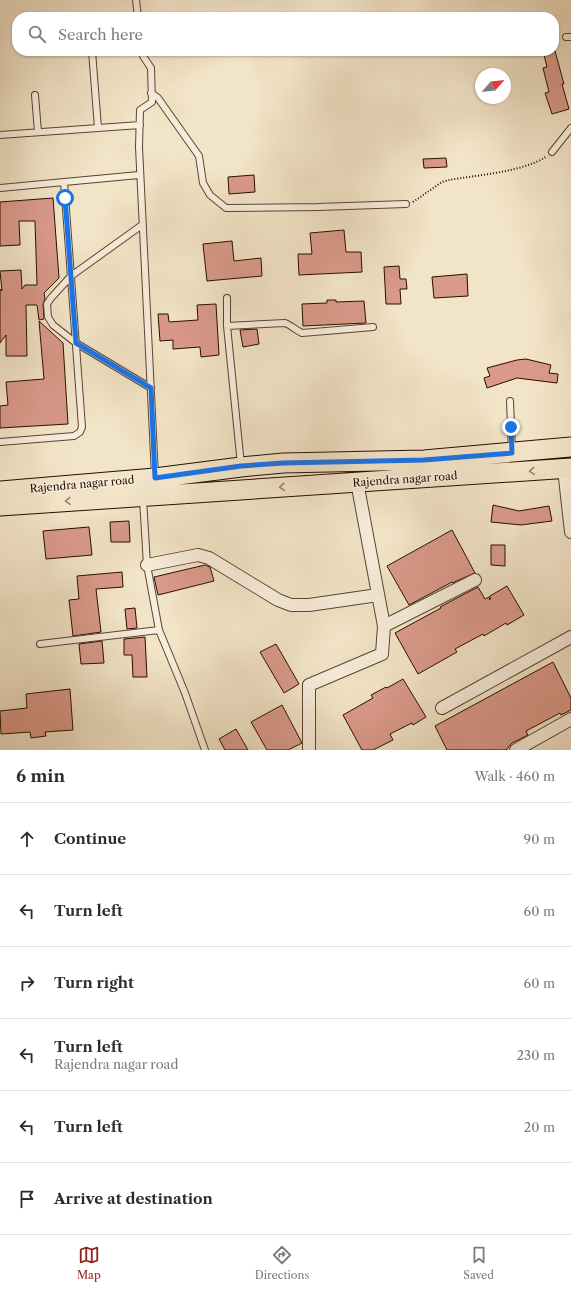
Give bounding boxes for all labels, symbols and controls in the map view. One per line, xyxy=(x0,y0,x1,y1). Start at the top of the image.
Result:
search box xyxy=(12,12,559,56)
icon: search xyxy=(26,23,48,45)
text: Search here xyxy=(58,25,143,44)
north arrow xyxy=(475,68,511,104)
route start xyxy=(56,189,74,207)
route end xyxy=(502,418,520,436)
one-way arrow xyxy=(529,467,535,475)
street label: Rajendra nagar road xyxy=(352,468,458,490)
street label: Rajendra nagar road xyxy=(29,472,135,496)
one-way arrow xyxy=(279,483,285,492)
one-way arrow xyxy=(65,497,71,506)
text: 6 min xyxy=(16,766,65,786)
text: Walk · 460 m xyxy=(474,768,555,784)
icon: ahead xyxy=(16,828,38,850)
text: Continue xyxy=(54,829,126,848)
text: 90 m xyxy=(524,831,555,847)
icon: left xyxy=(16,900,38,922)
text: Turn left xyxy=(54,901,123,920)
text: 60 m xyxy=(524,903,555,919)
icon: right xyxy=(16,972,38,994)
text: Turn right xyxy=(54,973,134,992)
text: 60 m xyxy=(524,975,555,991)
text: Turn left xyxy=(54,1037,123,1056)
icon: left xyxy=(16,1044,38,1066)
text: 230 m xyxy=(517,1047,555,1063)
text: Rajendra nagar road xyxy=(54,1056,178,1072)
icon: left xyxy=(16,1116,38,1138)
text: Turn left xyxy=(54,1117,123,1136)
text: 20 m xyxy=(524,1119,555,1135)
icon: arrive xyxy=(16,1188,38,1210)
text: Arrive at destination xyxy=(54,1189,213,1208)
tab: Map xyxy=(77,1244,101,1282)
tab: Directions xyxy=(255,1244,309,1282)
tab: Saved xyxy=(463,1244,494,1282)

